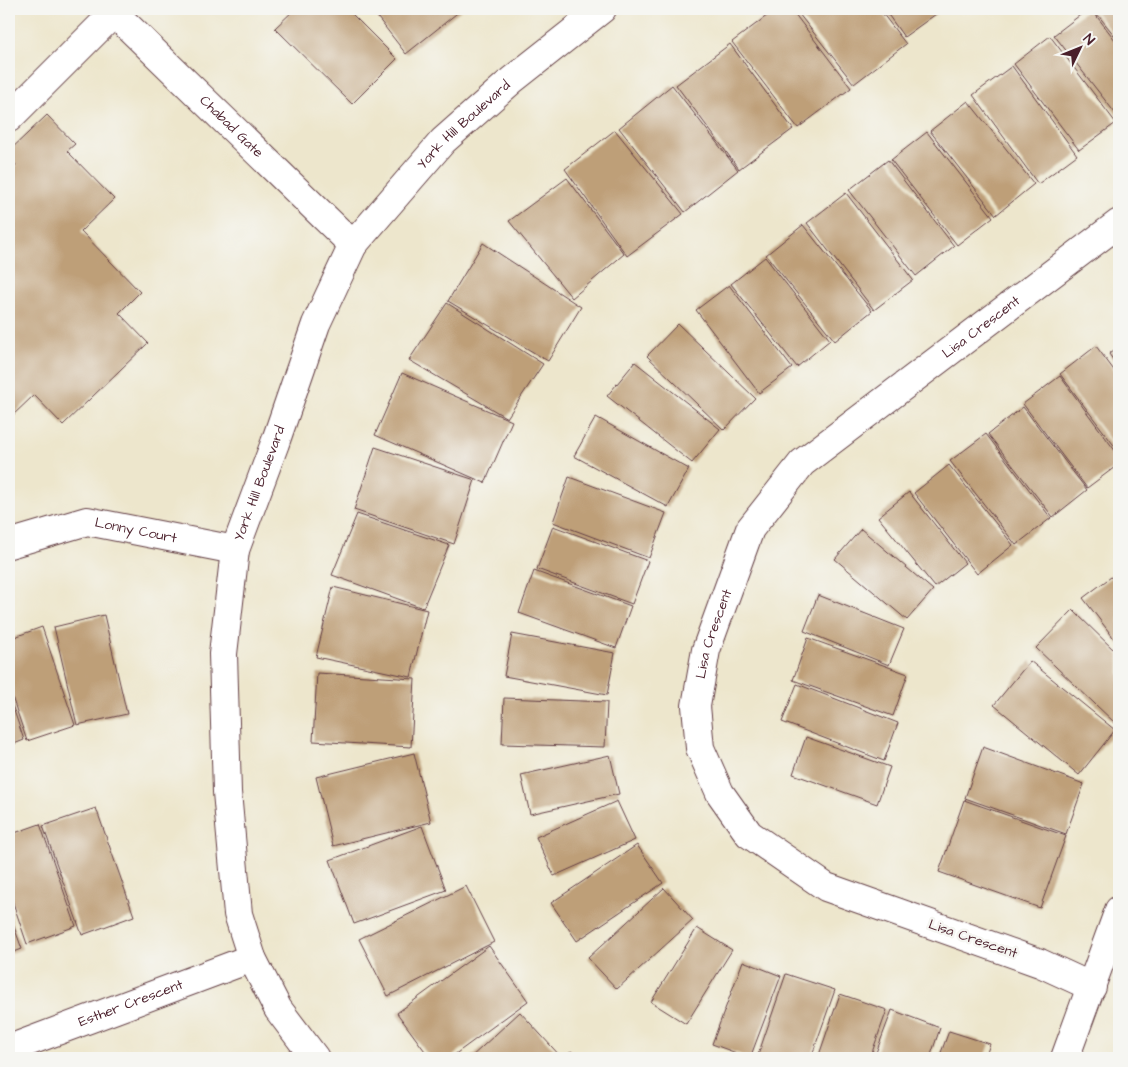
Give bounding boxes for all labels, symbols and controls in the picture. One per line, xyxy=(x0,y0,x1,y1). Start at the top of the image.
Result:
north arrow xyxy=(1056,22,1106,72)
text: N xyxy=(1078,30,1099,50)
street label: York Hill Boulevard xyxy=(413,76,515,174)
street label: Chabad Gate xyxy=(195,91,268,163)
street label: Lisa Crescent xyxy=(938,291,1025,363)
street label: York Hill Boulevard xyxy=(229,423,290,544)
street label: Lonny Court xyxy=(93,513,179,548)
street label: Lisa Crescent xyxy=(691,586,737,680)
street label: Lisa Crescent xyxy=(926,914,1020,964)
street label: Esther Crescent xyxy=(76,975,186,1032)

